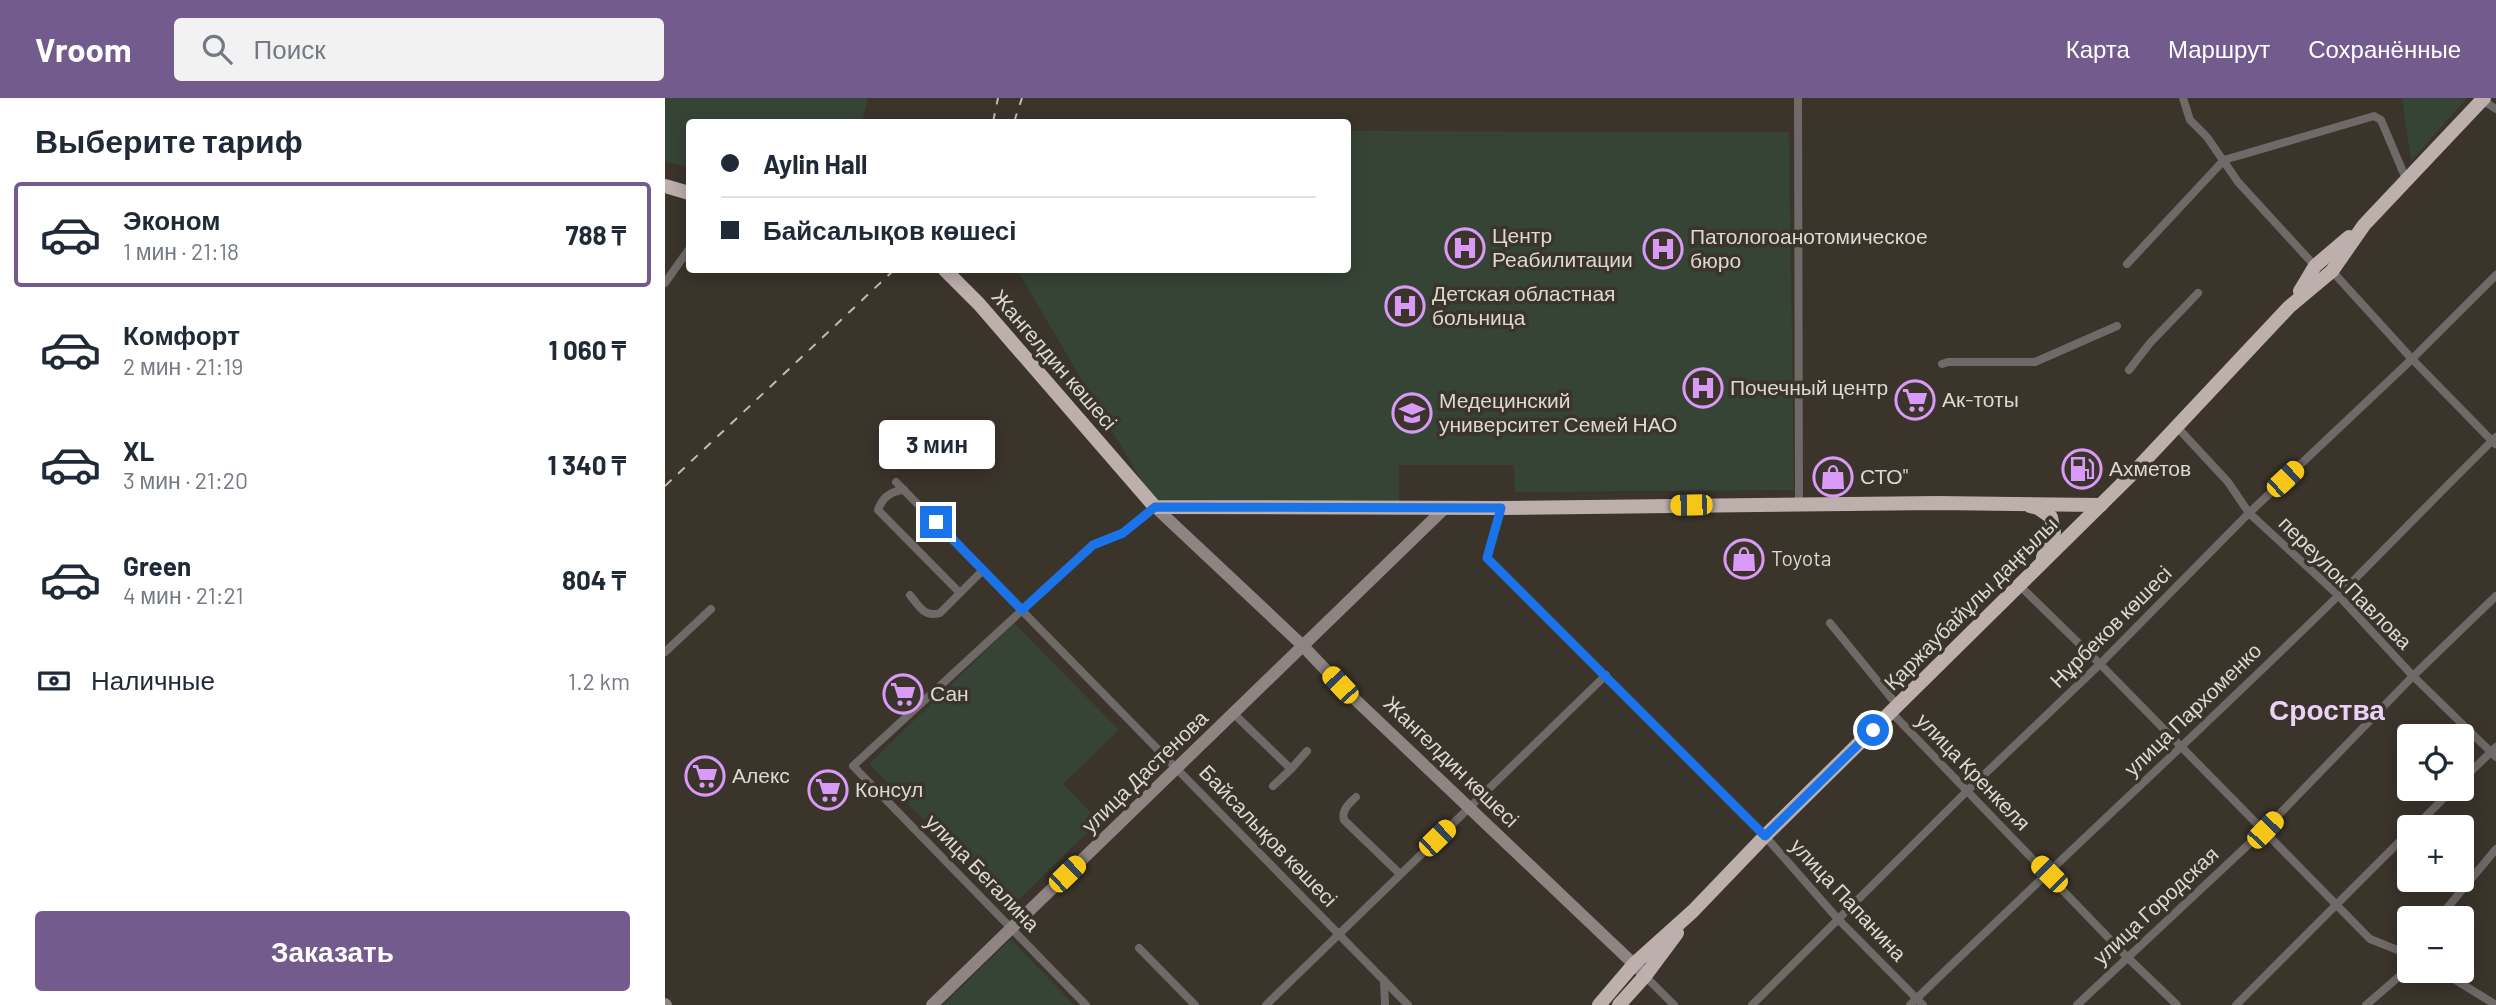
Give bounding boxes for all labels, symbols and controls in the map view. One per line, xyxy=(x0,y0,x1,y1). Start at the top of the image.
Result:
search box xyxy=(174,18,664,81)
text: Vroom xyxy=(35,29,132,69)
icon: search xyxy=(198,30,236,68)
text: Поиск xyxy=(254,33,326,64)
text: Карта xyxy=(2066,34,2130,63)
text: Маршрут xyxy=(2168,34,2270,63)
text: Сохранённые xyxy=(2308,34,2461,63)
text: Выберите тариф xyxy=(35,121,303,159)
text: Aylin Hall xyxy=(763,148,867,179)
icon: car xyxy=(39,203,102,266)
text: Эконом xyxy=(123,204,221,235)
text: Байсалықов көшесі xyxy=(763,214,1017,245)
text: 788 ₸ xyxy=(566,219,626,250)
place label: Центр Реабилитации xyxy=(1492,222,1633,271)
place label: Патологоанотомическое бюро xyxy=(1690,223,1928,272)
hospital icon: Центр Реабилитации xyxy=(1444,227,1486,269)
hospital icon: Патологоанотомическое бюро xyxy=(1642,228,1684,270)
text: 1 мин · 21:18 xyxy=(123,237,239,265)
place label: Детская областная больница xyxy=(1432,280,1615,329)
street label: Жангелдин көшесі xyxy=(987,284,1123,434)
hospital icon: Детская областная больница xyxy=(1384,285,1426,327)
icon: car xyxy=(39,318,102,381)
text: Комфорт xyxy=(123,319,240,350)
text: 1 060 ₸ xyxy=(549,334,626,365)
text: 2 мин · 21:19 xyxy=(123,352,243,380)
hospital icon: Почечный центр xyxy=(1682,367,1724,409)
place label: Почечный центр xyxy=(1730,374,1888,399)
supermarket icon: Ак-тоты xyxy=(1894,379,1936,421)
place label: Ак-тоты xyxy=(1942,386,2019,411)
place label: Медецинский университет Семей НАО xyxy=(1439,387,1677,436)
school or university icon: Медецинский университет Семей НАО xyxy=(1391,392,1433,434)
callout: 3 мин xyxy=(878,420,994,470)
text: 3 мин xyxy=(906,430,968,458)
icon: car xyxy=(39,433,102,496)
text: XL xyxy=(123,435,154,466)
fuel station icon: Ахметов xyxy=(2061,448,2103,490)
text: 1 340 ₸ xyxy=(548,449,626,480)
place label: Ахметов xyxy=(2109,455,2191,480)
shop icon: СТО" xyxy=(1812,456,1854,498)
car xyxy=(2263,457,2308,501)
place label: СТО" xyxy=(1860,463,1908,488)
text: 3 мин · 21:20 xyxy=(123,466,248,494)
car xyxy=(1670,494,1713,516)
route end xyxy=(920,506,952,538)
street label: переулок Павлова xyxy=(2274,510,2418,654)
street label: Қаржаубайұлы даңғылы xyxy=(1878,511,2062,695)
shop icon: Toyota xyxy=(1723,538,1765,580)
place label: Toyota xyxy=(1771,545,1832,570)
icon: car xyxy=(39,548,102,611)
text: Green xyxy=(123,550,191,581)
street label: Нұрбеков көшесі xyxy=(2044,560,2176,692)
text: 804 ₸ xyxy=(562,564,626,595)
text: 4 мин · 21:21 xyxy=(123,581,244,609)
street label: улица Пархоменко xyxy=(2118,637,2266,781)
icon: cash xyxy=(35,662,73,700)
car xyxy=(1318,662,1363,708)
text: Наличные xyxy=(91,664,215,695)
text: 1.2 km xyxy=(568,667,630,695)
supermarket icon: Сан xyxy=(882,673,924,715)
place label: Сан xyxy=(930,680,969,705)
street label: Жангелдин көшесі xyxy=(1379,690,1525,832)
district label: Сроства xyxy=(2269,692,2385,726)
street label: улица Дастенова xyxy=(1076,704,1212,837)
street label: улица Кренкеля xyxy=(1912,707,2036,835)
route start xyxy=(1857,714,1889,746)
map controls xyxy=(2397,724,2474,983)
button: locate xyxy=(2397,724,2474,801)
supermarket icon: Алекс xyxy=(684,755,726,797)
street label: Байсалықов көшесі xyxy=(1195,759,1343,911)
place label: Алекс xyxy=(732,762,790,787)
supermarket icon: Консул xyxy=(807,769,849,811)
place label: Консул xyxy=(855,776,923,801)
street label: улица Бегалина xyxy=(921,808,1046,936)
car xyxy=(2243,808,2288,852)
button: + xyxy=(2397,815,2474,892)
car xyxy=(1415,816,1460,860)
street label: улица Папанина xyxy=(1786,833,1912,966)
street label: улица Городская xyxy=(2087,841,2223,969)
car xyxy=(1045,852,1090,896)
car xyxy=(2027,852,2072,896)
button: − xyxy=(2397,906,2474,983)
button: Заказать xyxy=(35,911,630,991)

